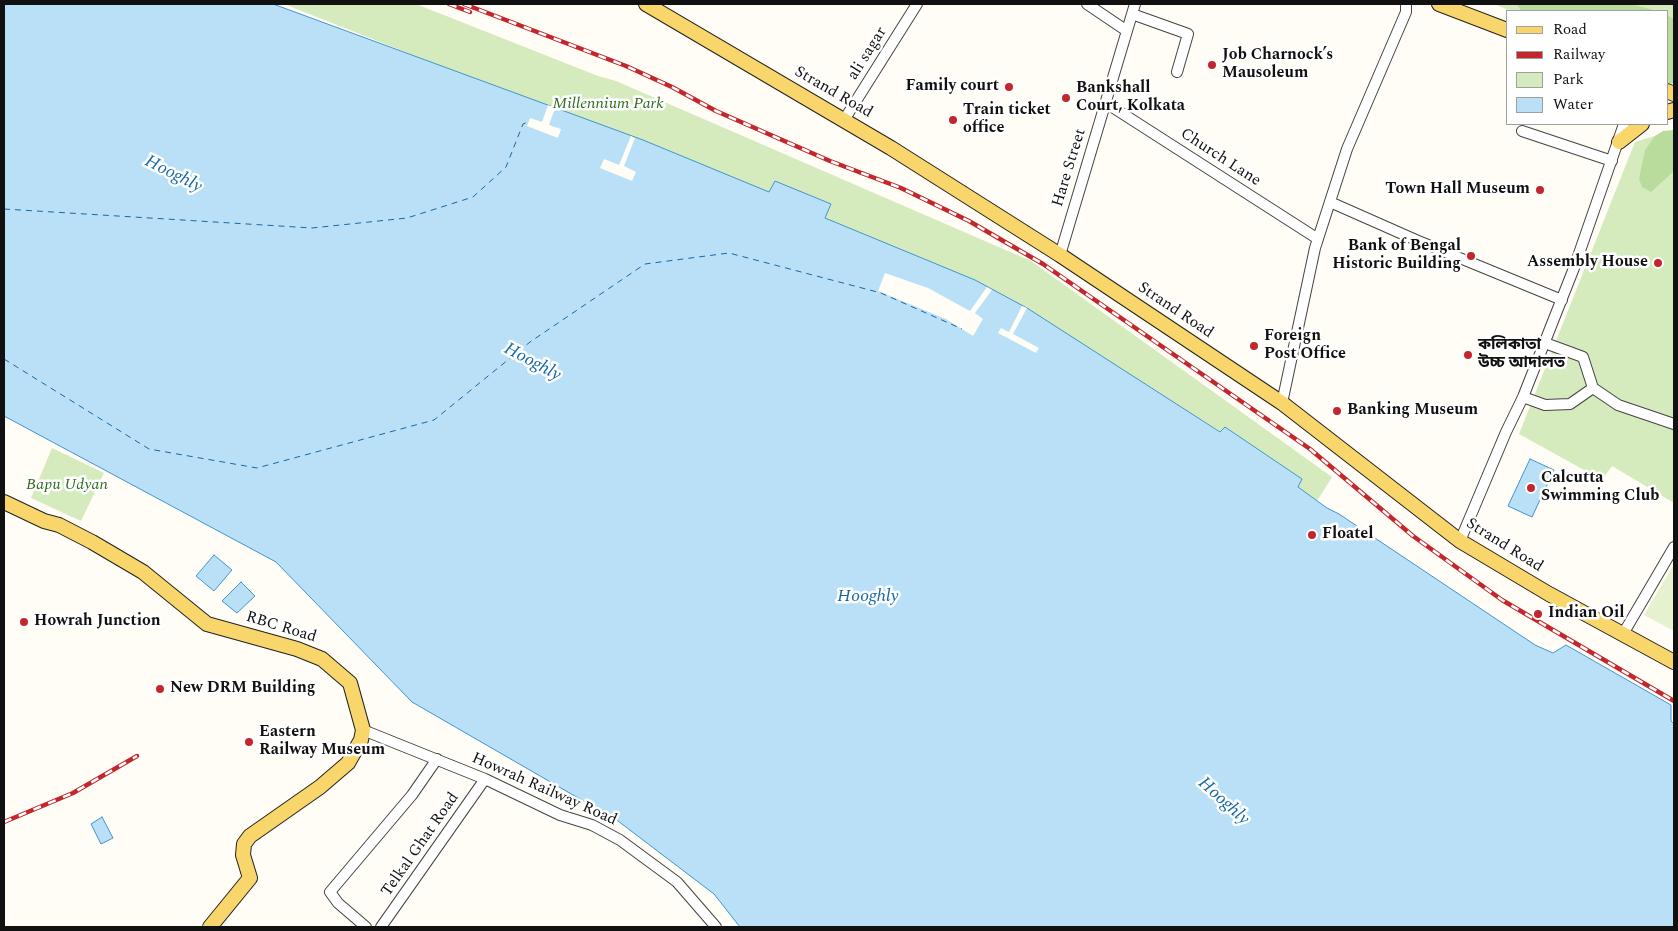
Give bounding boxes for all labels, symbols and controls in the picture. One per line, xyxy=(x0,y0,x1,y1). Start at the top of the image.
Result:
legend xyxy=(1506,10,1668,125)
text: Road xyxy=(1553,18,1587,41)
street label: ali sagar xyxy=(844,24,892,84)
text: Railway xyxy=(1553,43,1605,66)
place label: Job Charnock’s Mausoleum xyxy=(1222,46,1333,84)
marker: Job Charnock’s Mausoleum xyxy=(1206,59,1218,71)
street label: Strand Road xyxy=(790,63,876,123)
text: Park xyxy=(1553,68,1584,91)
place label: Family court xyxy=(906,77,999,97)
place label: Bankshall Court, Kolkata xyxy=(1076,79,1185,117)
marker: Family court xyxy=(1003,81,1015,93)
marker: Bankshall Court, Kolkata xyxy=(1060,92,1072,104)
text: Water xyxy=(1553,93,1593,116)
park label: Millennium Park xyxy=(552,95,664,115)
place label: Train ticket office xyxy=(963,101,1051,139)
marker: Train ticket office xyxy=(947,114,959,126)
street label: Church Lane xyxy=(1176,125,1264,191)
street label: Hare Street xyxy=(1049,127,1091,209)
water label: Hooghly xyxy=(141,151,205,199)
place label: Town Hall Museum xyxy=(1385,180,1530,200)
marker: Town Hall Museum xyxy=(1534,184,1546,196)
place label: Bank of Bengal Historic Building xyxy=(1332,237,1461,275)
marker: Bank of Bengal Historic Building xyxy=(1465,250,1477,262)
place label: Assembly House xyxy=(1527,253,1648,273)
marker: Assembly House xyxy=(1652,257,1664,269)
street label: Strand Road xyxy=(1134,279,1216,343)
place label: Foreign Post Office xyxy=(1264,327,1346,365)
place label: কলিকাতা উচ্চ আদালত xyxy=(1478,336,1565,374)
water label: Hooghly xyxy=(500,339,564,387)
marker: Foreign Post Office xyxy=(1248,340,1260,352)
marker: কলিকাতা উচ্চ আদালত xyxy=(1462,349,1474,361)
place label: Banking Museum xyxy=(1347,401,1478,421)
marker: Banking Museum xyxy=(1331,405,1343,417)
place label: Calcutta Swimming Club xyxy=(1541,469,1659,507)
park label: Bapu Udyan xyxy=(26,476,108,496)
marker: Calcutta Swimming Club xyxy=(1525,482,1537,494)
street label: Strand Road xyxy=(1462,515,1546,577)
place label: Floatel xyxy=(1322,525,1373,545)
marker: Floatel xyxy=(1306,529,1318,541)
water label: Hooghly xyxy=(837,586,899,608)
place label: Indian Oil xyxy=(1548,604,1624,624)
street label: RBC Road xyxy=(243,608,319,648)
marker: Indian Oil xyxy=(1532,608,1544,620)
place label: Howrah Junction xyxy=(34,612,161,632)
marker: Howrah Junction xyxy=(18,616,30,628)
place label: New DRM Building xyxy=(170,679,315,699)
marker: New DRM Building xyxy=(154,683,166,695)
place label: Eastern Railway Museum xyxy=(259,723,385,761)
marker: Eastern Railway Museum xyxy=(243,736,255,748)
street label: Howrah Railway Road xyxy=(468,749,620,831)
water label: Hooghly xyxy=(1193,773,1253,831)
street label: Telkal Ghat Road xyxy=(378,789,464,901)

